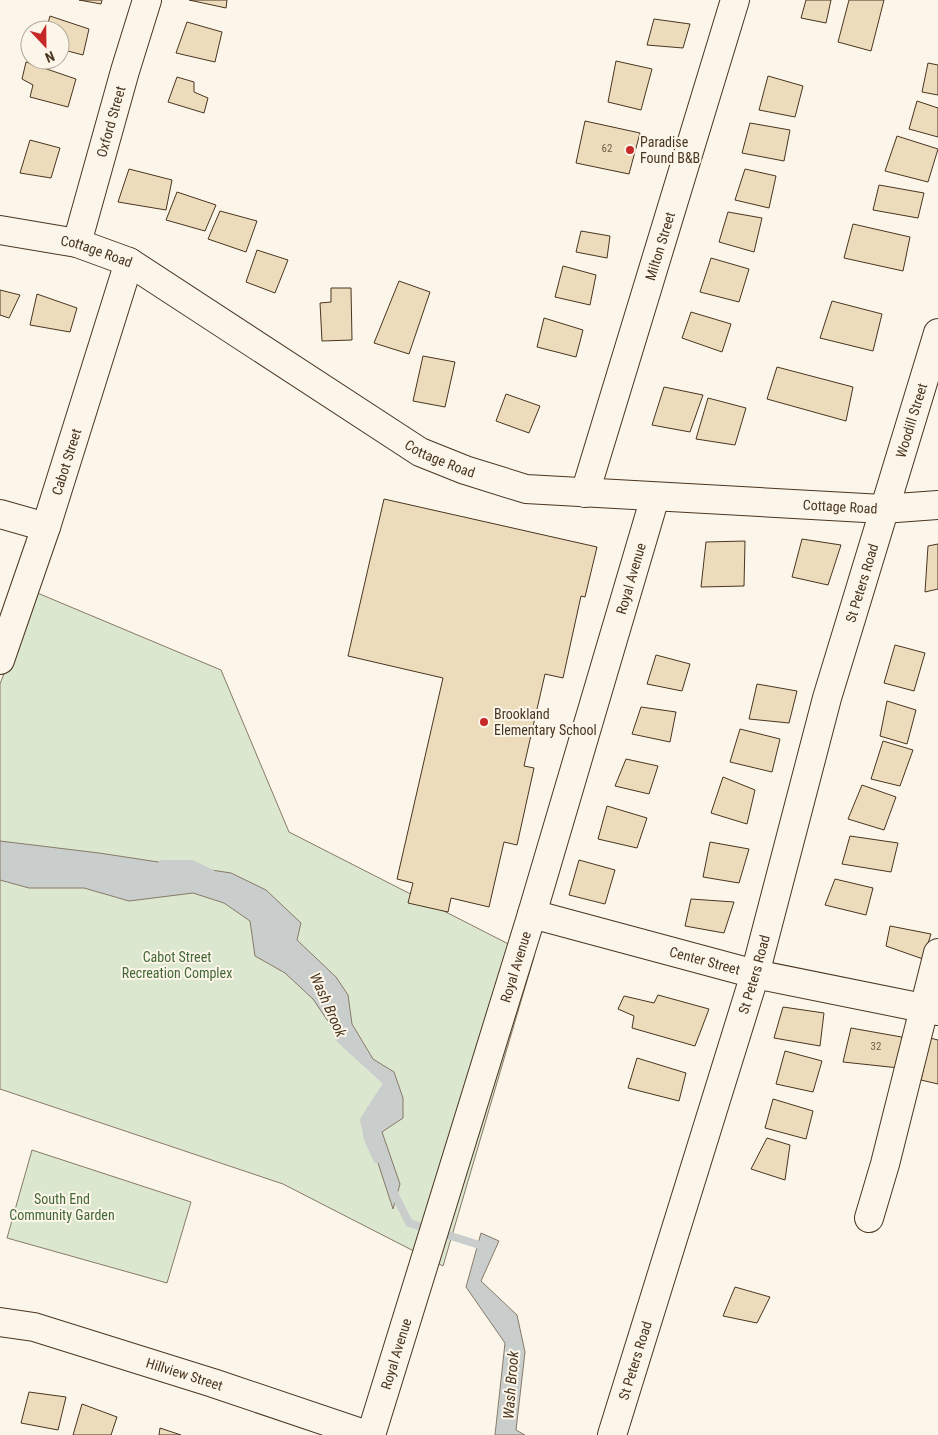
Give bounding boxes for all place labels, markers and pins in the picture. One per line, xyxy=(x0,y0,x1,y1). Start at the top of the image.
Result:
place label: Paradise Found B&B xyxy=(640,134,700,166)
marker: Paradise Found B&B xyxy=(624,144,636,156)
place label: Brookland Elementary School xyxy=(494,706,597,738)
marker: Brookland Elementary School xyxy=(478,716,490,728)

